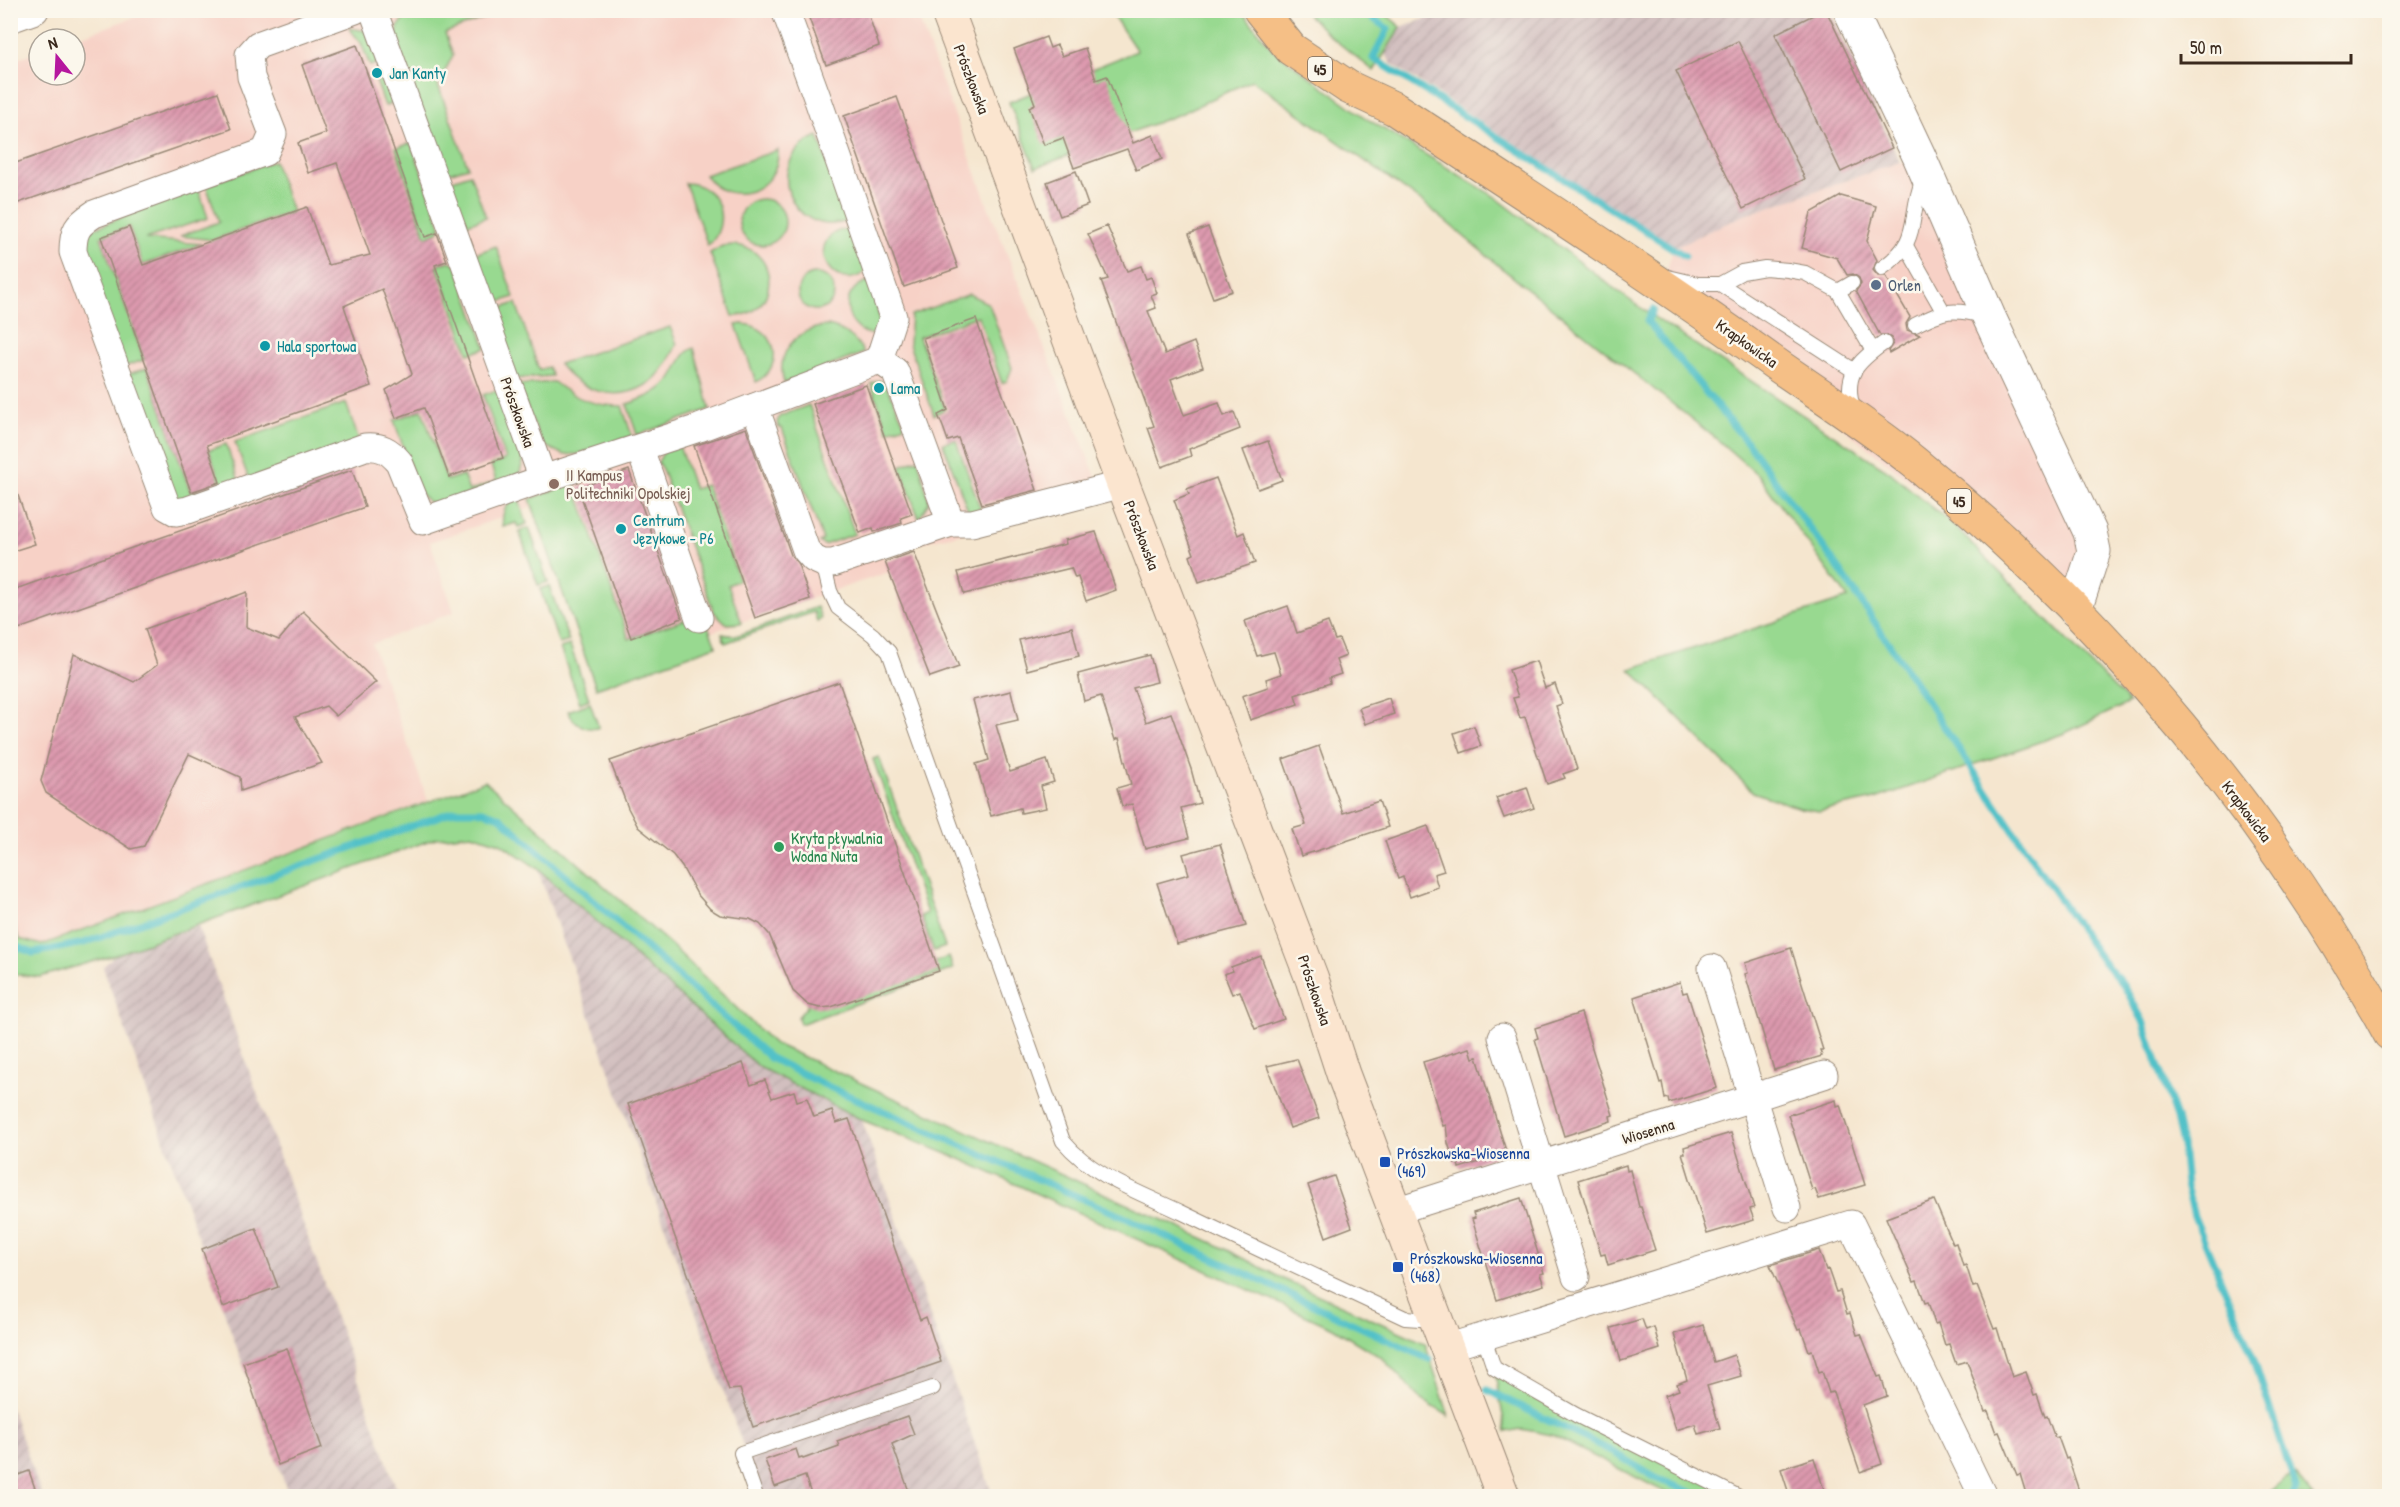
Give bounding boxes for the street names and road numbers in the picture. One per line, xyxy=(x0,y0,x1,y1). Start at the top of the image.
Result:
street label: Prószkowska xyxy=(949,41,995,117)
road number: 45 xyxy=(1308,57,1332,81)
street label: Krapkowicka xyxy=(1712,314,1782,372)
street label: Prószkowska xyxy=(495,374,541,450)
road number: 45 xyxy=(1947,489,1971,513)
street label: Prószkowska xyxy=(1119,497,1165,573)
street label: Krapkowicka xyxy=(2217,776,2277,846)
street label: Prószkowska xyxy=(1293,952,1337,1028)
street label: Wiosenna xyxy=(1619,1113,1677,1149)

